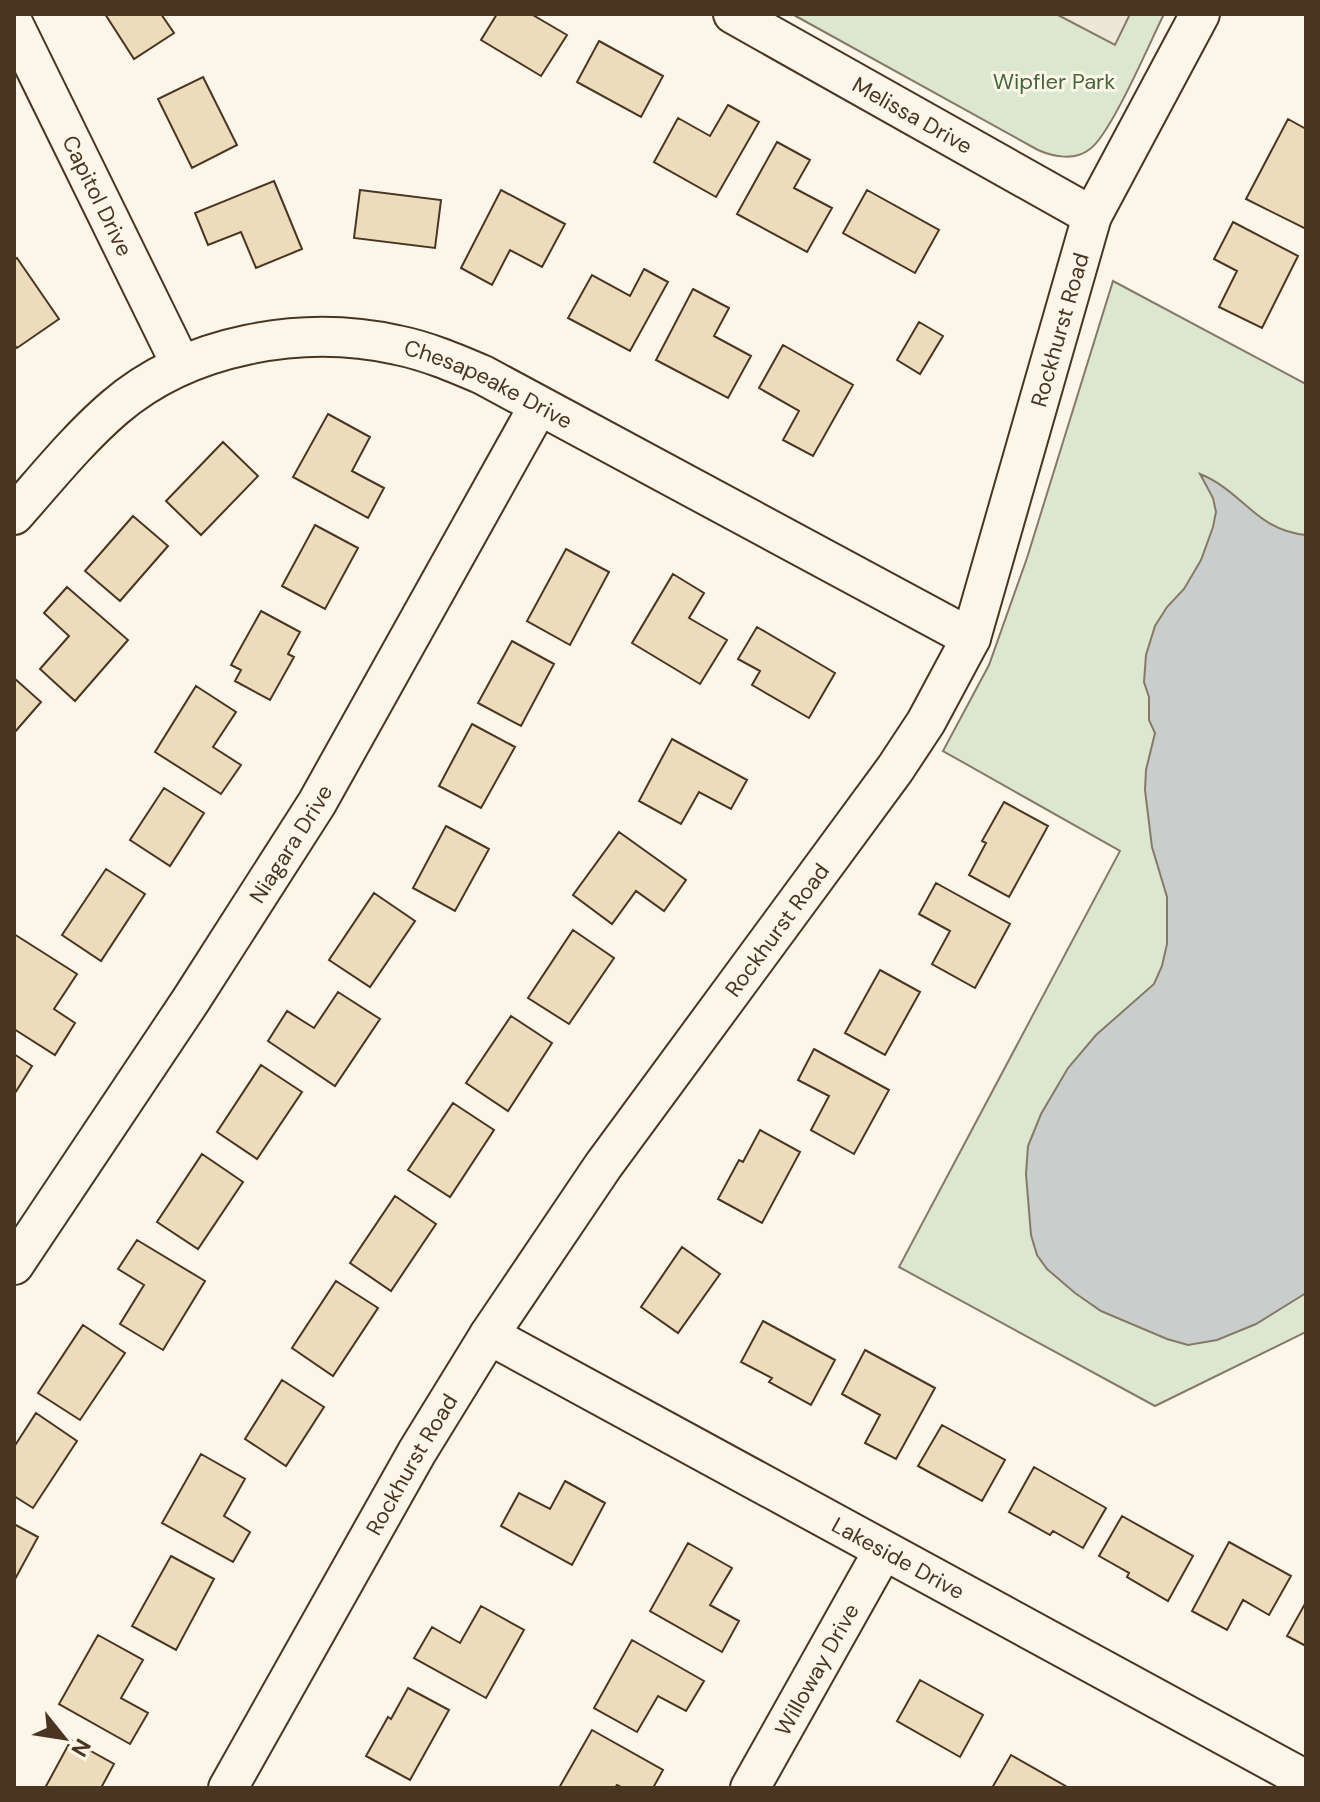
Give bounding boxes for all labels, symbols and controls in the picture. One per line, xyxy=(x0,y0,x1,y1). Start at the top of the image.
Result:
park label: Wipfler Park xyxy=(993,67,1115,96)
street label: Melissa Drive xyxy=(847,70,977,161)
street label: Capitol Drive xyxy=(55,131,139,261)
street label: Rockhurst Road xyxy=(1024,249,1096,410)
street label: Chesapeake Drive xyxy=(401,333,577,436)
street label: Niagara Drive xyxy=(243,780,339,909)
street label: Rockhurst Road xyxy=(718,857,836,1003)
street label: Rockhurst Road xyxy=(359,1389,464,1540)
street label: Lakeside Drive xyxy=(827,1510,969,1606)
street label: Willoway Drive xyxy=(768,1598,866,1741)
north arrow xyxy=(24,1698,104,1778)
text: N xyxy=(64,1734,97,1762)

